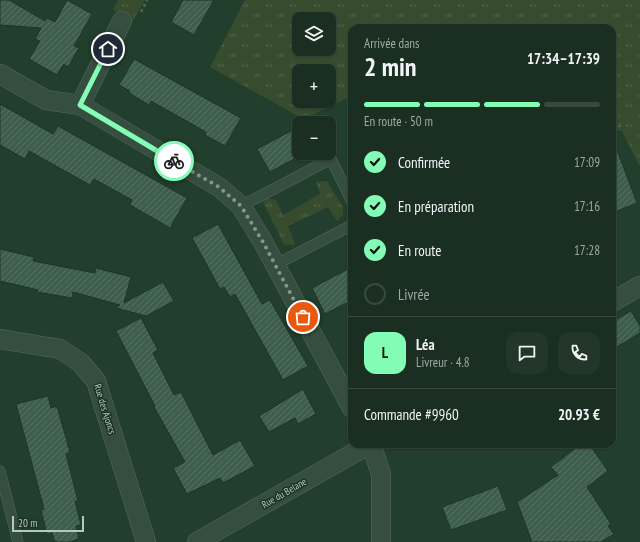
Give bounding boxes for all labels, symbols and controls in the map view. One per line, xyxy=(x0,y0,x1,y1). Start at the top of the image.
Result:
map controls xyxy=(292,12,336,160)
button: layers xyxy=(292,12,336,56)
pin xyxy=(91,32,125,66)
text: Arrivée dans xyxy=(364,35,419,52)
icon: home xyxy=(97,38,119,60)
text: 17:34–17:39 xyxy=(527,49,600,68)
text: 2 min xyxy=(364,50,417,83)
button: + xyxy=(292,64,336,108)
text: En route · 50 m xyxy=(364,113,433,130)
button: − xyxy=(292,116,336,160)
courier xyxy=(154,141,194,181)
icon: bike xyxy=(163,150,185,172)
icon: check xyxy=(364,151,386,173)
text: Confirmée xyxy=(398,153,450,172)
text: 17:09 xyxy=(574,154,600,171)
icon: check xyxy=(364,195,386,217)
text: En préparation xyxy=(398,197,474,216)
text: 17:16 xyxy=(574,198,600,215)
icon: check xyxy=(364,239,386,261)
text: En route xyxy=(398,241,442,260)
text: 17:28 xyxy=(574,242,600,259)
text: Livrée xyxy=(398,285,430,304)
pin xyxy=(286,300,320,334)
icon: bag xyxy=(292,306,314,328)
button: chat xyxy=(506,332,548,374)
button: phone xyxy=(558,332,600,374)
text: Léa xyxy=(416,335,435,354)
text: L xyxy=(382,343,388,362)
text: Livreur · 4.8 xyxy=(416,354,470,371)
street label: Rue des Ajoncs xyxy=(91,382,119,436)
text: Commande #9960 xyxy=(364,405,459,424)
text: 20.93 € xyxy=(558,405,600,424)
street label: Rue du Belane xyxy=(259,475,309,511)
scale bar xyxy=(12,514,84,533)
text: 20 m xyxy=(18,516,37,530)

